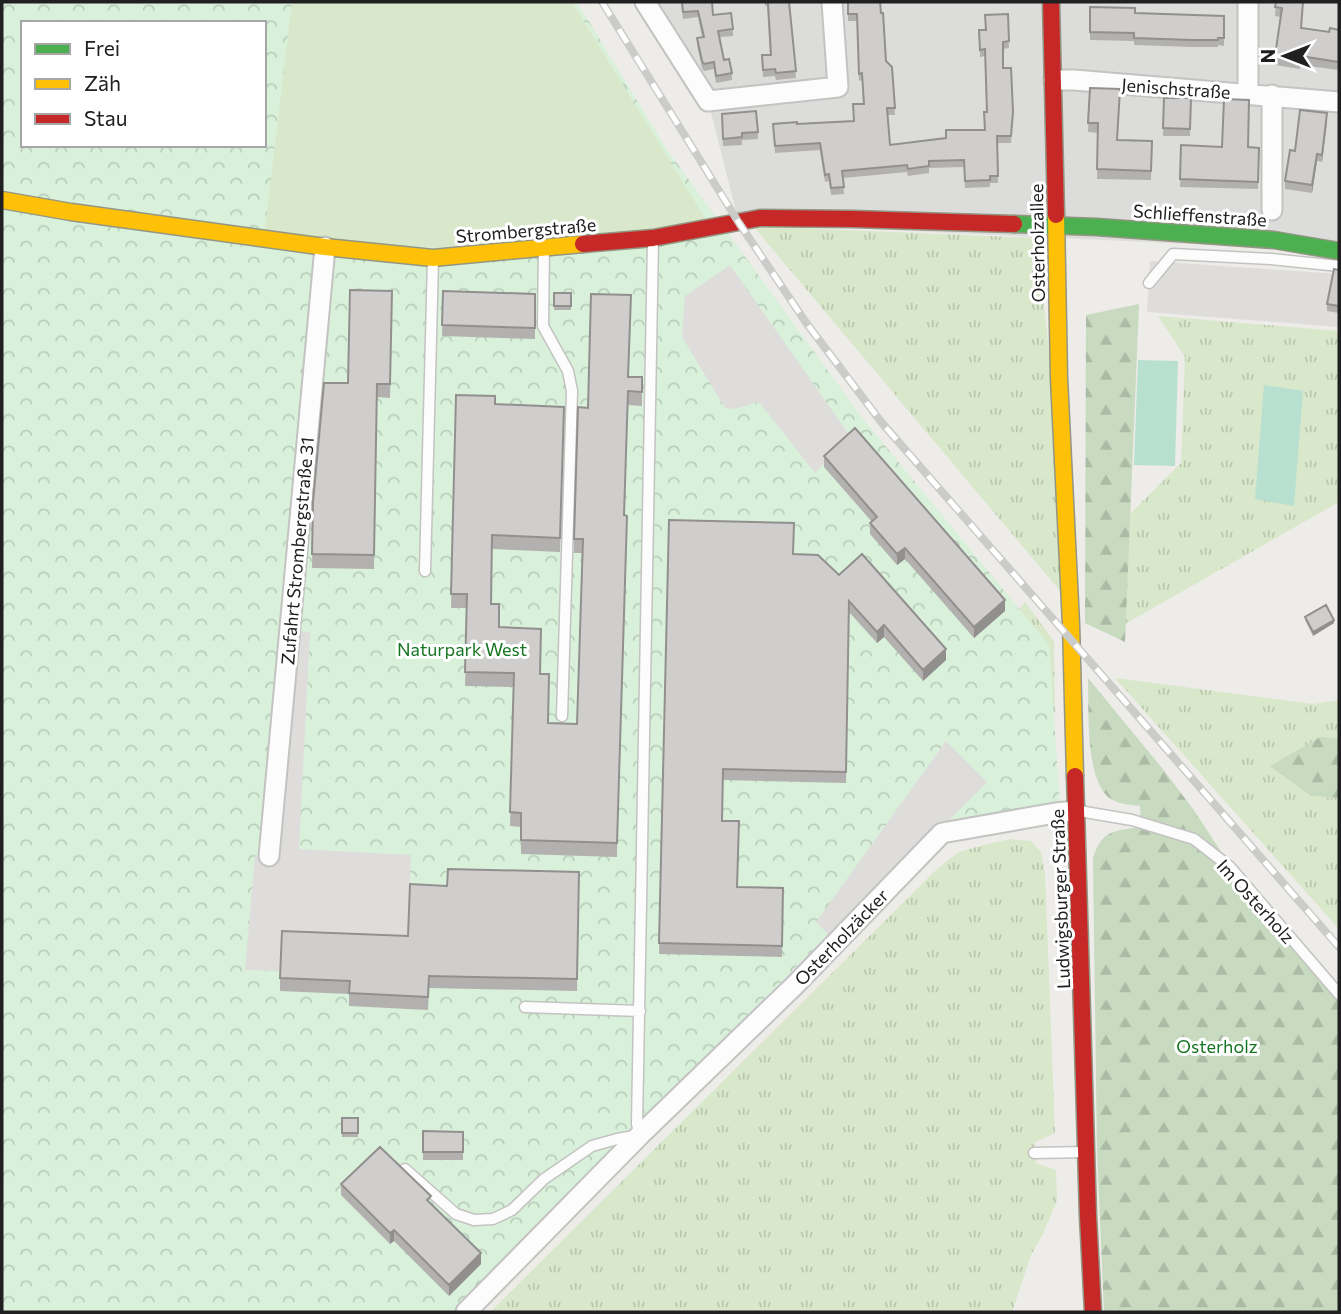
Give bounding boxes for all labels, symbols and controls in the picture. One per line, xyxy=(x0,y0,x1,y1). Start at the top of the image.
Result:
legend xyxy=(21,21,266,147)
north arrow xyxy=(1250,21,1320,91)
text: Frei xyxy=(84,35,120,60)
text: N xyxy=(1256,49,1279,63)
text: Zäh xyxy=(84,70,121,95)
street label: Jenischstraße xyxy=(1121,73,1231,103)
text: Stau xyxy=(84,105,127,130)
street label: Osterholzallee xyxy=(1025,183,1049,303)
street label: Schlieffenstraße xyxy=(1132,199,1268,231)
street label: Strombergstraße xyxy=(455,213,597,247)
street label: Zufahrt Strombergstraße 31 xyxy=(276,436,318,666)
park label: Naturpark West xyxy=(397,638,527,660)
street label: Ludwigsburger Straße xyxy=(1046,809,1074,989)
street label: Im Osterholz xyxy=(1213,854,1300,948)
street label: Osterholzäcker xyxy=(789,884,893,990)
park label: Osterholz xyxy=(1176,1035,1258,1057)

